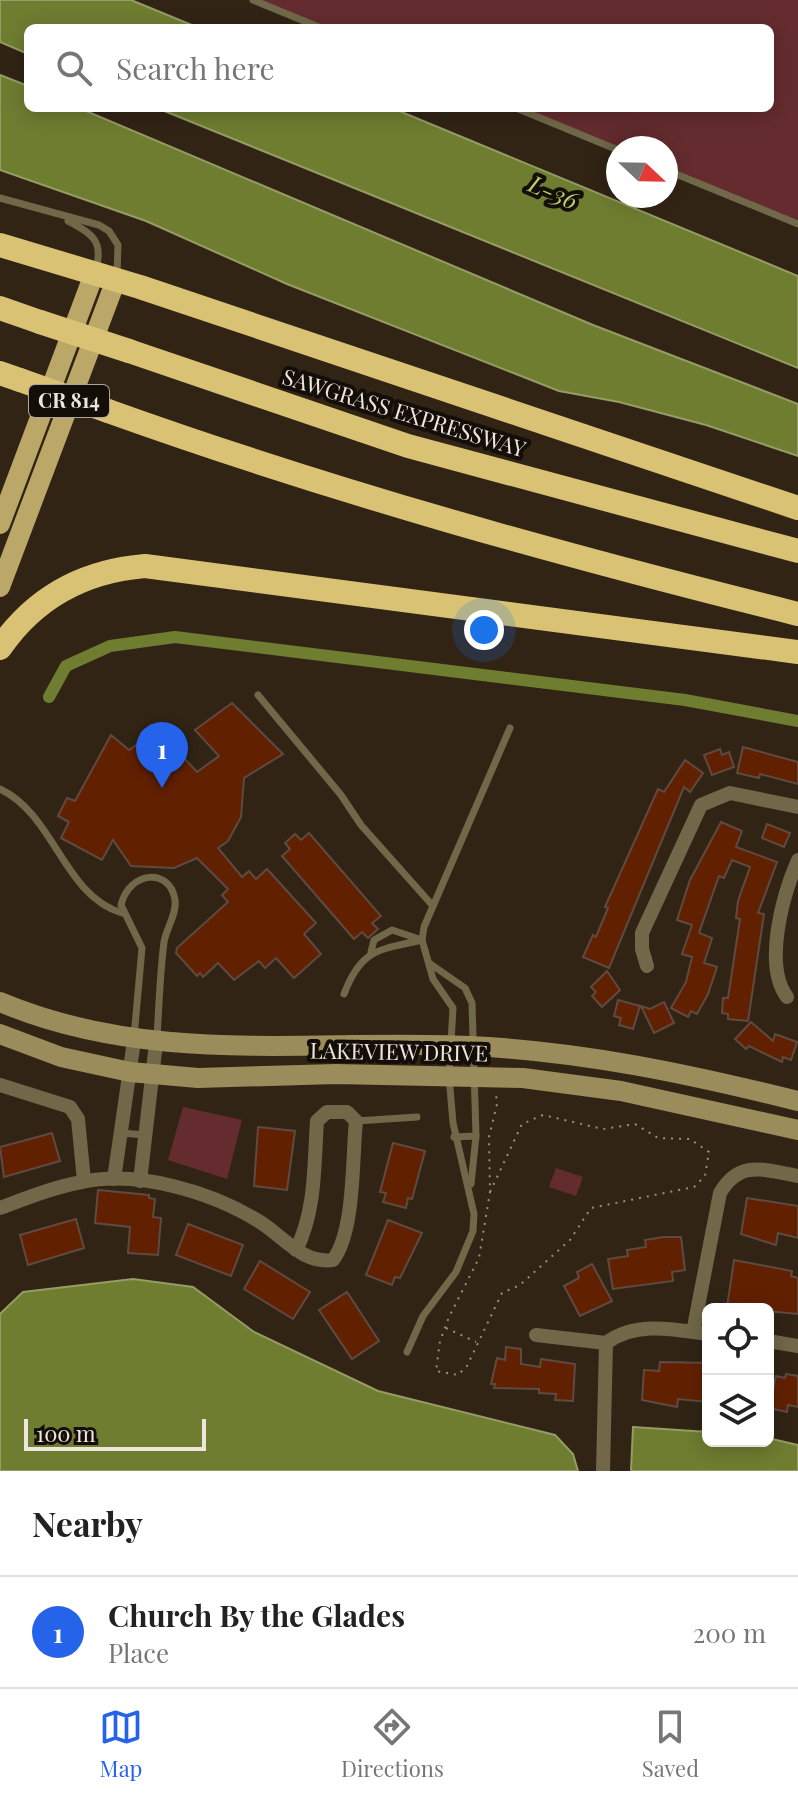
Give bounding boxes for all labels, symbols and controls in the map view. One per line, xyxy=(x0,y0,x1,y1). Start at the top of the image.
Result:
search box xyxy=(24,24,774,112)
icon: search xyxy=(52,46,96,90)
text: Search here xyxy=(116,48,275,88)
north arrow xyxy=(606,136,678,208)
water label: L-36 xyxy=(523,166,584,216)
street label: SAWGRASS EXPRESSWAY xyxy=(279,361,530,463)
road number: CR 814 xyxy=(29,385,109,417)
your location xyxy=(464,610,504,650)
pin: 1 xyxy=(136,722,188,788)
street label: LAKEVIEW DRIVE xyxy=(310,1034,488,1068)
map controls xyxy=(702,1303,774,1447)
button: locate xyxy=(702,1303,774,1375)
button: layers xyxy=(702,1375,774,1447)
scale bar xyxy=(24,1415,206,1451)
text: 100 m xyxy=(36,1418,96,1448)
text: Nearby xyxy=(32,1500,143,1546)
text: Church By the Glades xyxy=(108,1595,405,1635)
text: 1 xyxy=(53,1615,63,1650)
text: 200 m xyxy=(693,1615,766,1650)
text: Place xyxy=(108,1635,169,1670)
tab: Map xyxy=(99,1705,143,1783)
tab: Directions xyxy=(341,1705,444,1783)
tab: Saved xyxy=(642,1705,699,1783)

